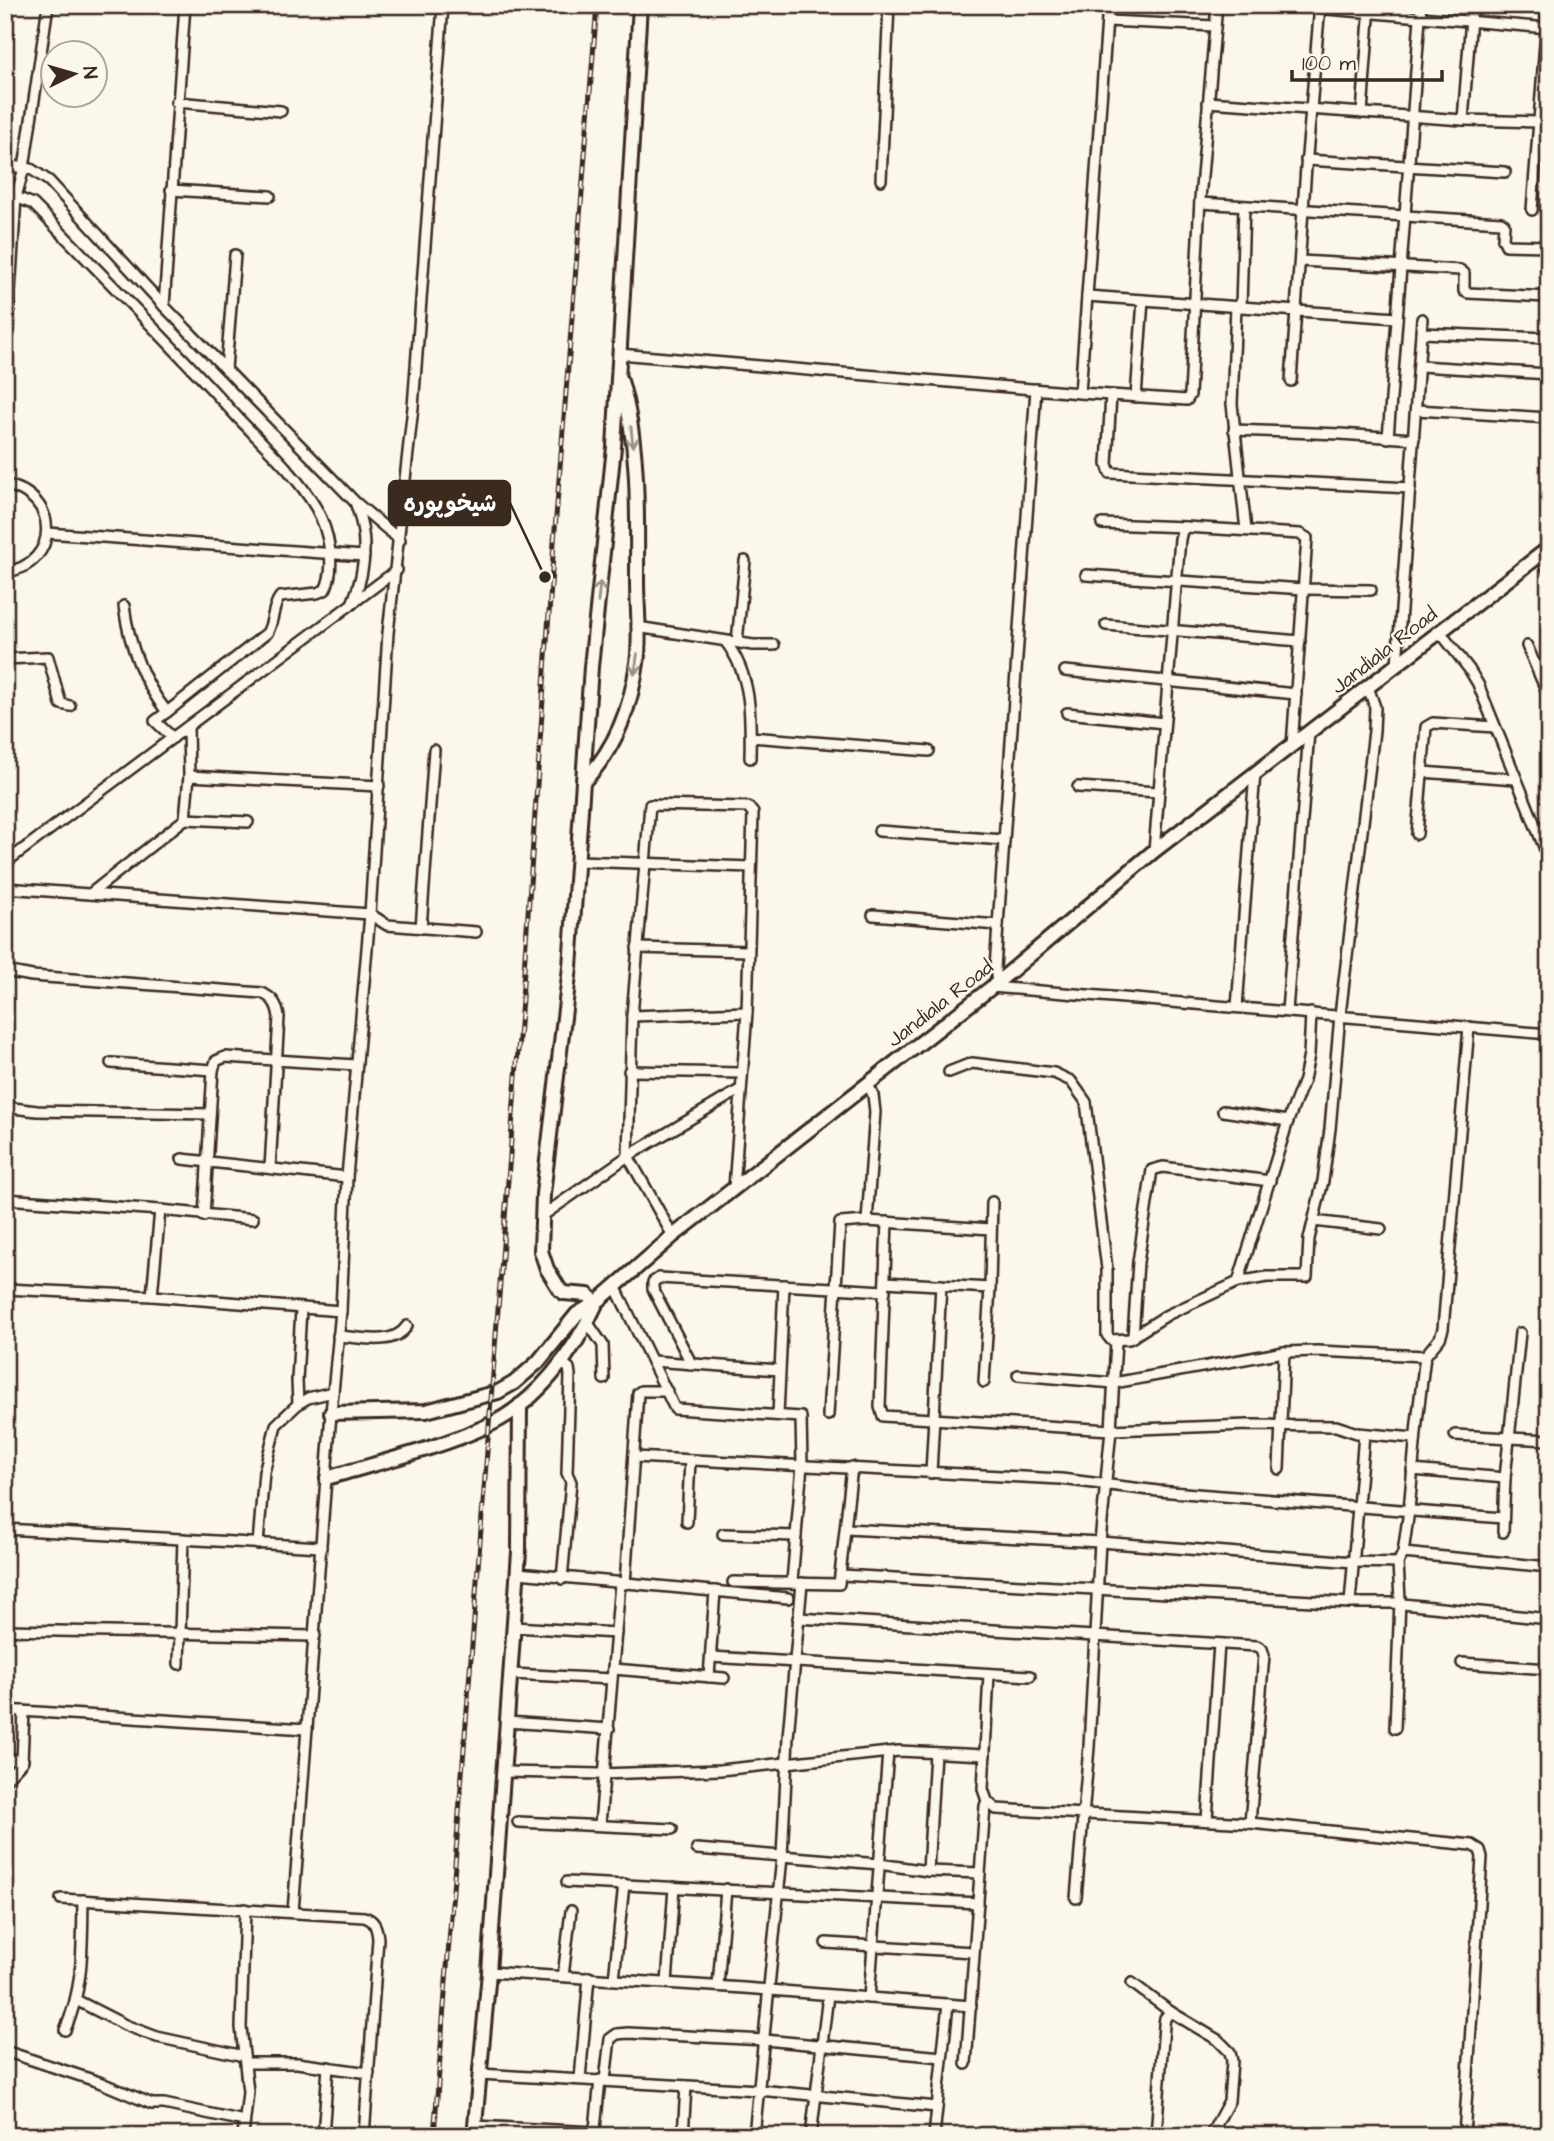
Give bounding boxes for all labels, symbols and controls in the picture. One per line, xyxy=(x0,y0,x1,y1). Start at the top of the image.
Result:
north arrow xyxy=(38,38,108,108)
scale bar xyxy=(1292,38,1442,82)
text: 100 m xyxy=(1302,49,1357,78)
text: N xyxy=(75,66,103,80)
one-way arrow xyxy=(626,426,639,448)
callout: شیخوپورہ xyxy=(389,481,510,525)
text: شیخوپورہ xyxy=(404,488,496,520)
one-way arrow xyxy=(593,581,606,604)
street label: Jandiala Road xyxy=(1325,600,1444,701)
one-way arrow xyxy=(629,653,642,675)
street label: Jandiala Road xyxy=(881,953,1000,1054)

